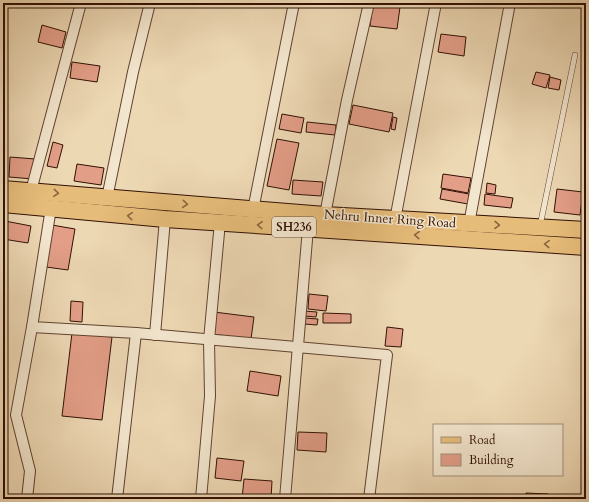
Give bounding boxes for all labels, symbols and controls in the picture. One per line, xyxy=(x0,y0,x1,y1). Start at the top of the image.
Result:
one-way arrow xyxy=(53,189,59,198)
one-way arrow xyxy=(182,199,188,208)
street label: Nehru Inner Ring Road xyxy=(323,205,457,233)
one-way arrow xyxy=(127,211,133,220)
road number: SH236 xyxy=(272,217,316,237)
one-way arrow xyxy=(257,221,263,229)
one-way arrow xyxy=(494,221,500,229)
one-way arrow xyxy=(414,231,420,240)
one-way arrow xyxy=(544,240,550,248)
legend xyxy=(433,424,563,476)
text: Road xyxy=(469,432,496,448)
text: Building xyxy=(469,452,514,468)

